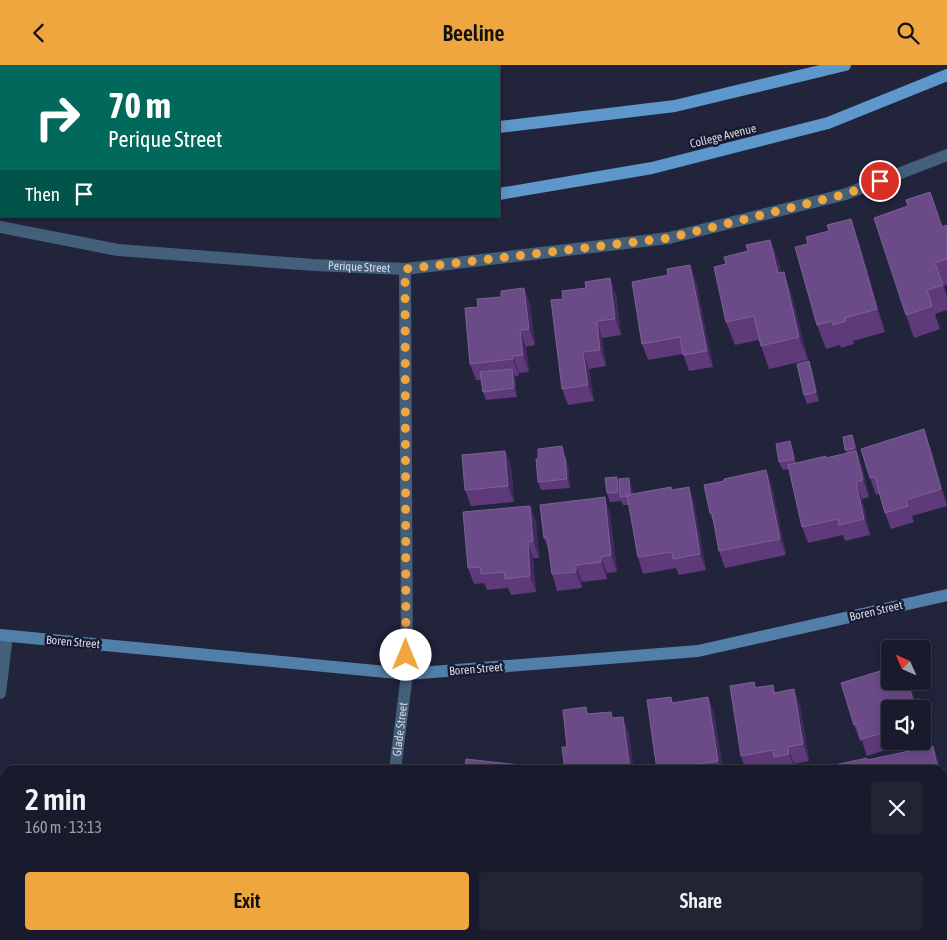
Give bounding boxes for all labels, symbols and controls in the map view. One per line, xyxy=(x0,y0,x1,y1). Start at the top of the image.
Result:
icon: back xyxy=(25,19,53,47)
icon: search xyxy=(894,19,922,47)
text: Beeline xyxy=(443,20,504,46)
icon: right xyxy=(25,85,90,150)
text: 70 m xyxy=(108,85,171,125)
street label: College Avenue xyxy=(688,121,758,151)
text: Perique Street xyxy=(108,126,222,152)
pin xyxy=(859,160,901,202)
icon: arrive xyxy=(866,167,894,195)
icon: arrive xyxy=(70,180,98,208)
text: Then xyxy=(25,183,60,205)
street label: Perique Street xyxy=(328,259,391,275)
street label: Boren Street xyxy=(848,598,904,624)
position arrow xyxy=(379,628,431,680)
street label: Boren Street xyxy=(45,633,101,651)
north arrow xyxy=(881,640,931,690)
map controls xyxy=(881,640,931,750)
street label: Boren Street xyxy=(448,660,504,678)
button: sound xyxy=(881,700,931,750)
street label: Glade Street xyxy=(390,701,410,757)
text: 2 min xyxy=(25,782,86,816)
button: close xyxy=(871,782,923,834)
text: 160 m · 13:13 xyxy=(25,818,102,836)
button: Exit xyxy=(25,872,469,930)
button: Share xyxy=(479,872,923,930)

